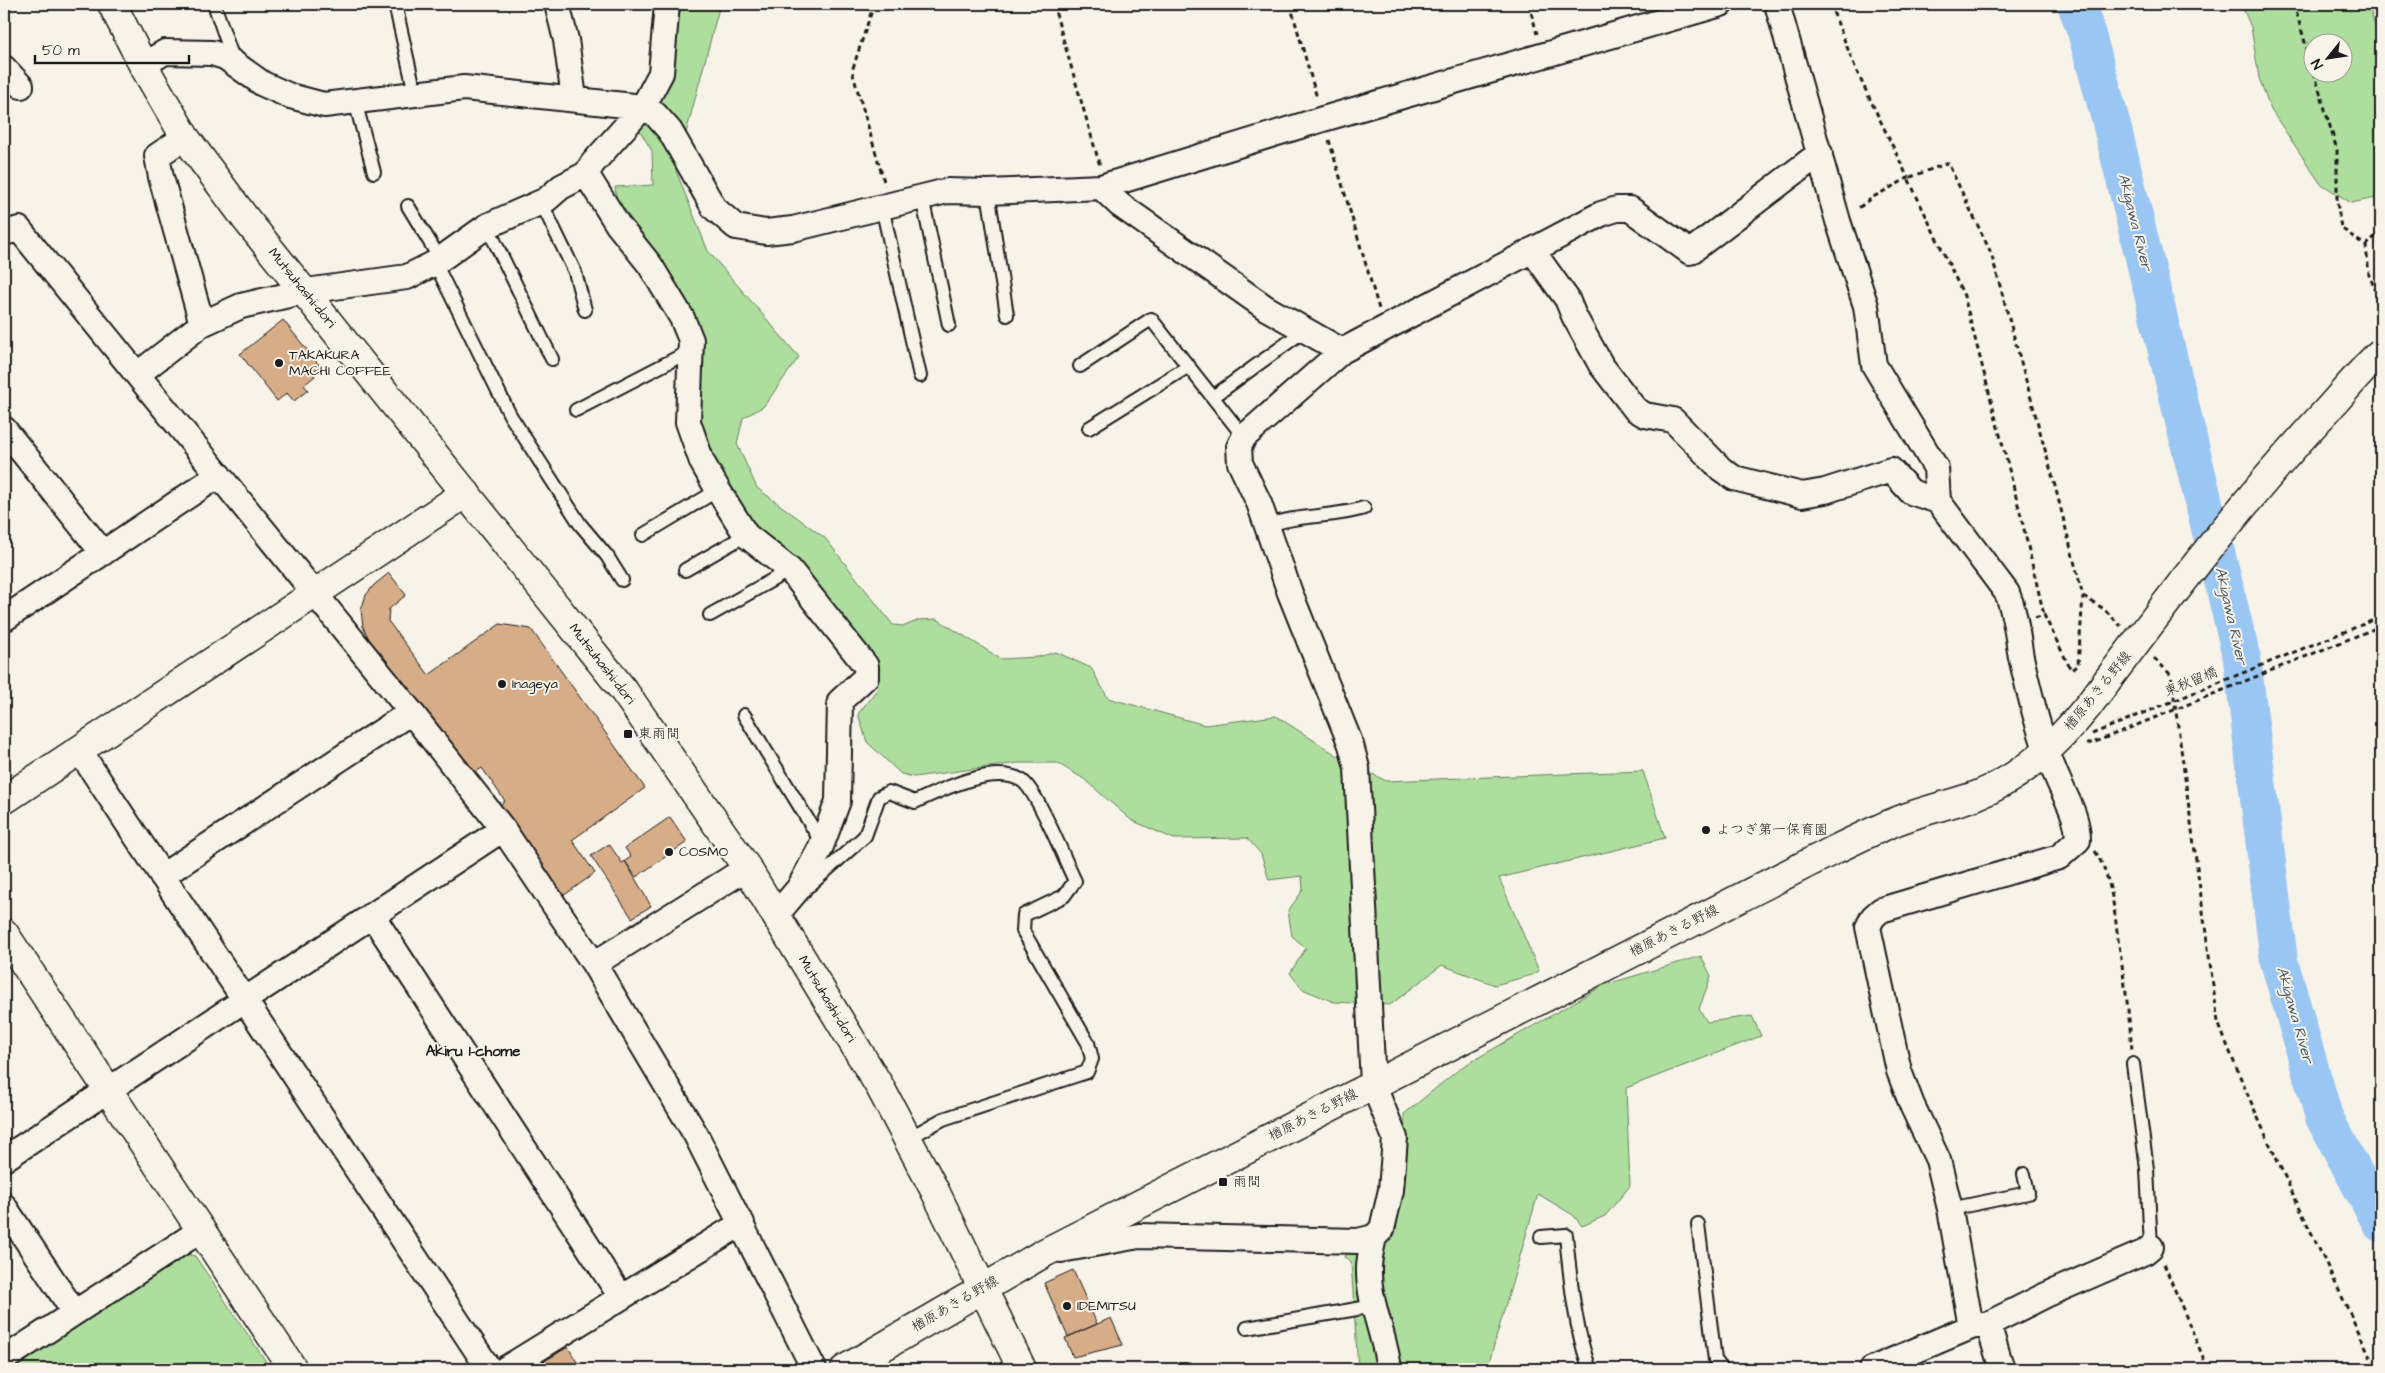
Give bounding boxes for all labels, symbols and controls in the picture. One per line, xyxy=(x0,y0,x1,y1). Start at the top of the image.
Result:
scale bar xyxy=(35,32,189,64)
north arrow xyxy=(2302,32,2352,82)
text: 50 m xyxy=(42,40,80,61)
text: N xyxy=(2307,55,2328,73)
water label: Akigawa River xyxy=(2112,171,2158,275)
street label: Mutsuhashi-dori xyxy=(263,244,341,332)
place label: TAKAKURA MACHI COFFEE xyxy=(289,345,392,381)
marker: TAKAKURA MACHI COFFEE xyxy=(273,357,285,369)
water label: Akigawa River xyxy=(2209,565,2253,669)
street label: Mutsuhashi-dori xyxy=(564,619,640,709)
street label: 楢原あきる野線 xyxy=(2059,647,2137,735)
street label: 東秋留橋 xyxy=(2161,662,2221,702)
place label: Inageya xyxy=(512,674,558,694)
marker: Inageya xyxy=(496,678,508,690)
place label: 東雨間 xyxy=(638,724,680,744)
marker: 東雨間 xyxy=(622,728,634,740)
place label: よつぎ第一保育園 xyxy=(1716,820,1828,840)
marker: よつぎ第一保育園 xyxy=(1700,824,1712,836)
place label: COSMO xyxy=(679,842,728,862)
marker: COSMO xyxy=(663,846,675,858)
street label: 楢原あきる野線 xyxy=(1626,900,1722,962)
street label: Mutsuhashi-dori xyxy=(793,952,861,1046)
water label: Akigawa River xyxy=(2270,964,2319,1068)
district label: Akiru 1-chome xyxy=(426,1041,520,1062)
street label: 楢原あきる野線 xyxy=(1265,1084,1361,1146)
place label: 雨間 xyxy=(1233,1172,1261,1192)
marker: 雨間 xyxy=(1217,1176,1229,1188)
street label: 楢原あきる野線 xyxy=(908,1271,1002,1337)
place label: IDEMITSU xyxy=(1077,1296,1136,1316)
marker: IDEMITSU xyxy=(1061,1300,1073,1312)

